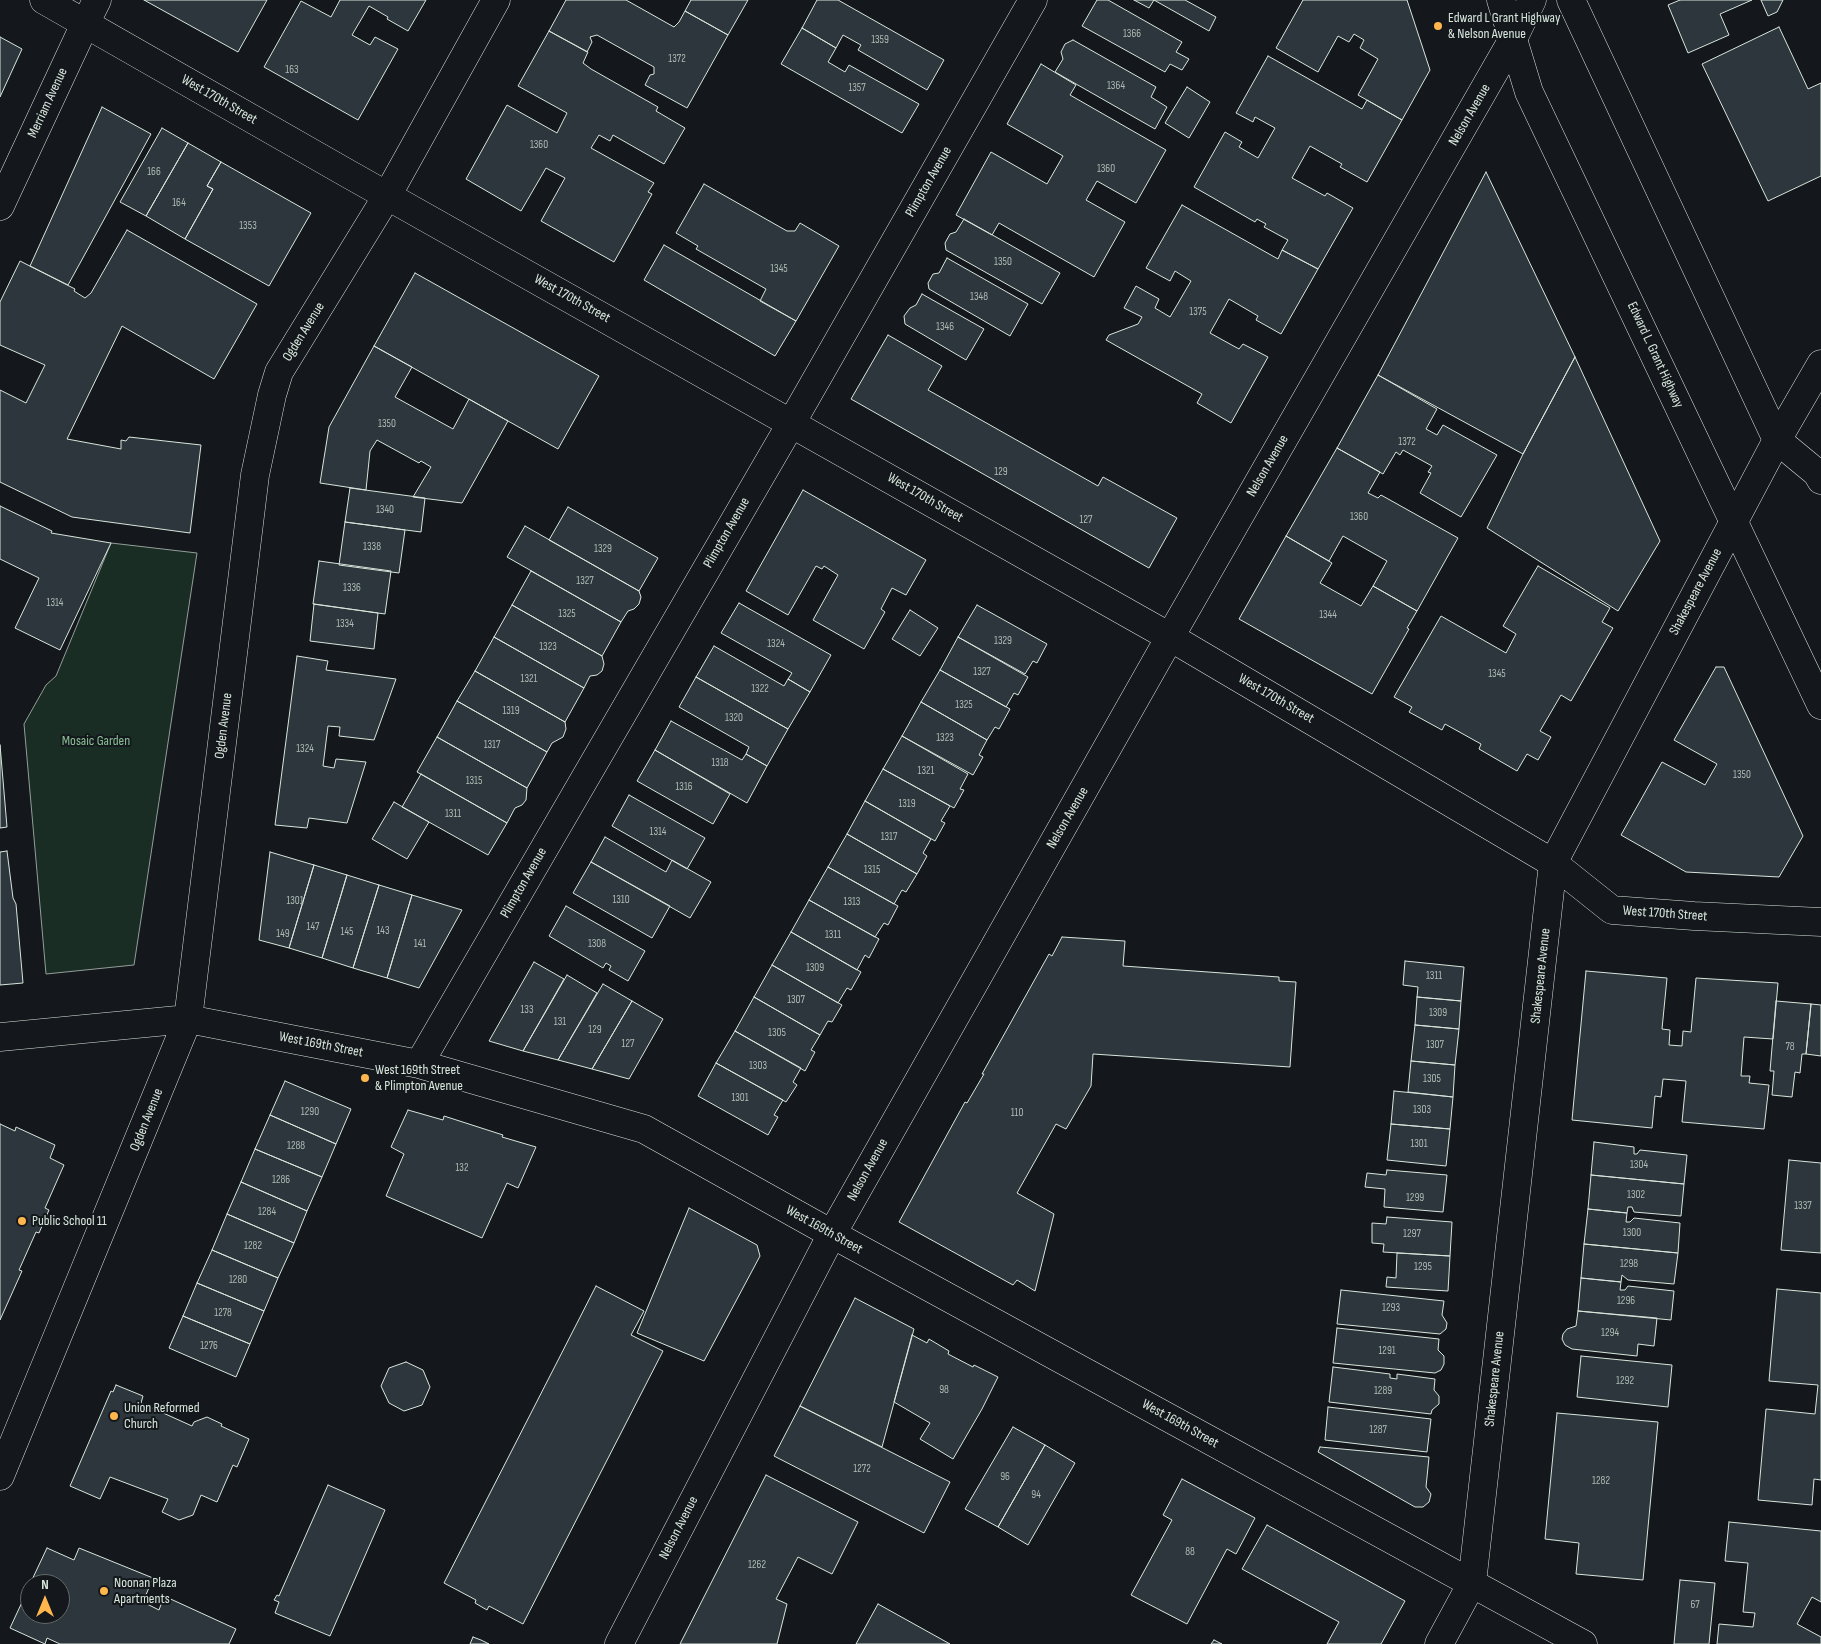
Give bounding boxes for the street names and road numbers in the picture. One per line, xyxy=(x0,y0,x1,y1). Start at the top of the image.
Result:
street label: Merriam Avenue xyxy=(24,65,72,141)
street label: West 170th Street xyxy=(178,72,260,128)
street label: Nelson Avenue xyxy=(1446,81,1494,149)
street label: Plimpton Avenue xyxy=(902,144,956,220)
street label: West 170th Street xyxy=(531,271,613,327)
street label: Ogden Avenue xyxy=(279,299,329,365)
street label: Edward L. Grant Highway xyxy=(1623,299,1687,411)
street label: Nelson Avenue xyxy=(1244,432,1292,500)
street label: West 170th Street xyxy=(884,470,966,526)
street label: Plimpton Avenue xyxy=(700,495,754,571)
street label: Shakespeare Avenue xyxy=(1666,546,1726,638)
street label: West 170th Street xyxy=(1235,671,1317,727)
street label: Ogden Avenue xyxy=(212,692,236,760)
street label: Nelson Avenue xyxy=(1044,784,1092,852)
street label: Plimpton Avenue xyxy=(497,845,551,921)
street label: West 170th Street xyxy=(1622,903,1708,925)
street label: Shakespeare Avenue xyxy=(1528,927,1554,1025)
street label: West 169th Street xyxy=(278,1029,364,1061)
street label: Ogden Avenue xyxy=(127,1086,167,1154)
street label: Nelson Avenue xyxy=(844,1136,892,1204)
street label: West 169th Street xyxy=(783,1202,865,1258)
street label: Shakespeare Avenue xyxy=(1482,1330,1508,1428)
street label: West 169th Street xyxy=(1139,1396,1221,1452)
street label: Nelson Avenue xyxy=(656,1494,702,1562)

